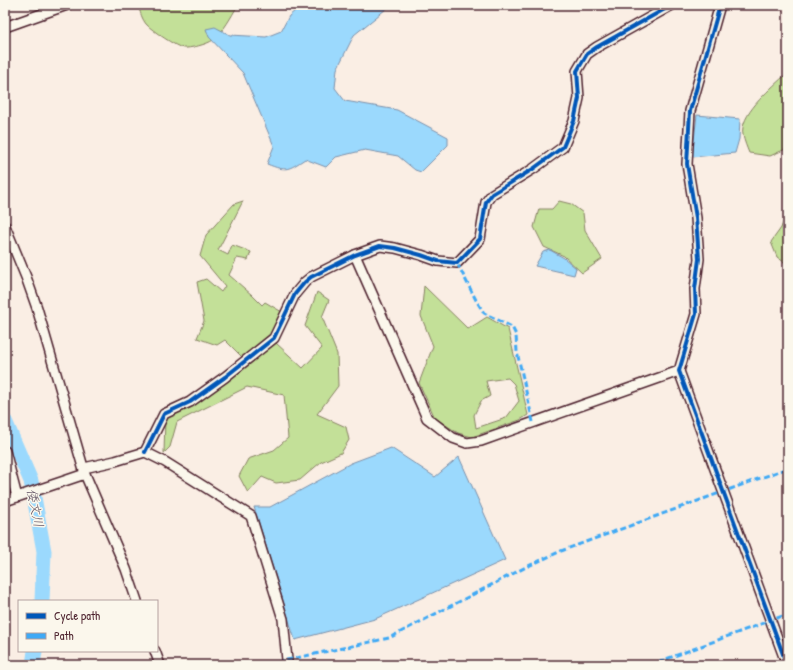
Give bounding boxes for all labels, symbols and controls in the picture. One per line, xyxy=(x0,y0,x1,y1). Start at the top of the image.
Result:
water label: 倭文川 xyxy=(23,487,49,529)
legend xyxy=(18,600,158,652)
text: Cycle path xyxy=(54,607,100,624)
text: Path xyxy=(54,627,74,644)

